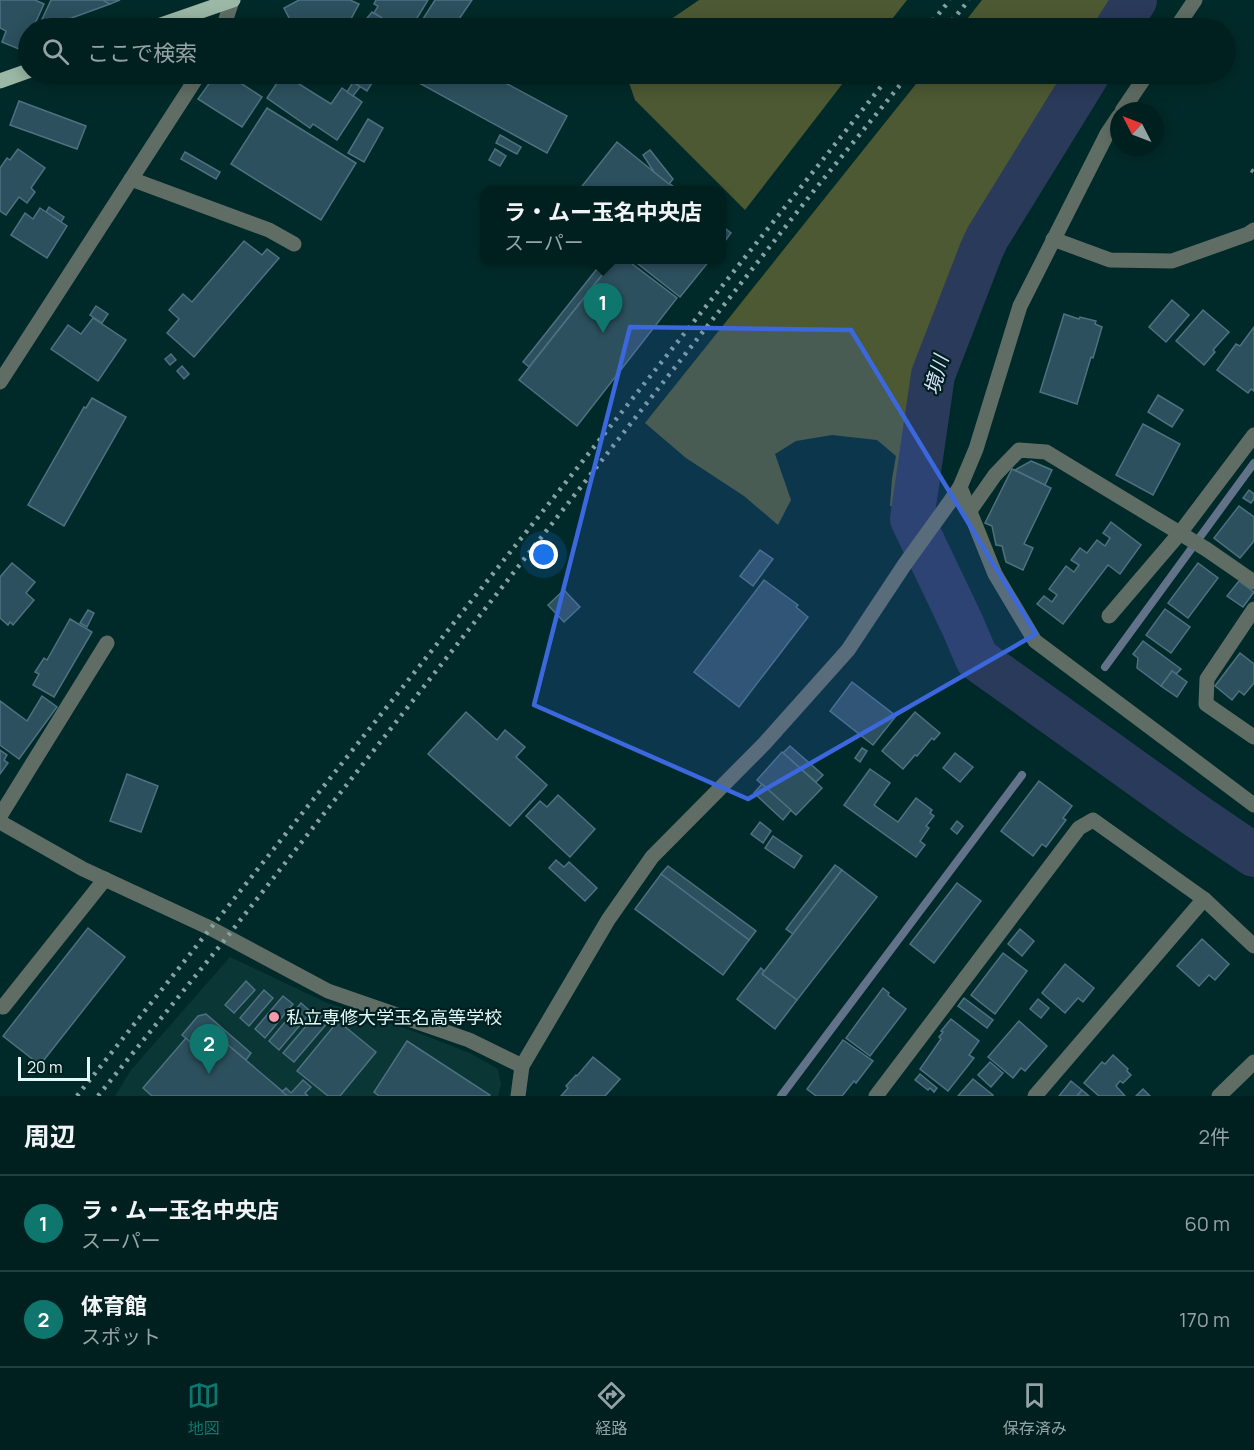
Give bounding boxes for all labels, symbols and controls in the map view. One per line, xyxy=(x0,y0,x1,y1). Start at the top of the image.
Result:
search box xyxy=(18,18,1236,84)
icon: search xyxy=(39,35,72,68)
text: ここで検索 xyxy=(87,38,197,68)
north arrow xyxy=(1110,102,1164,156)
popup xyxy=(480,186,726,264)
text: ラ・ムー玉名中央店 xyxy=(504,197,702,227)
text: スーパー xyxy=(504,229,584,256)
pin: 1 xyxy=(584,284,622,333)
water label: 境川 xyxy=(918,350,955,398)
your location xyxy=(529,540,558,569)
place label: 私立専修大学玉名高等学校 xyxy=(286,1005,502,1029)
marker: 私立専修大学玉名高等学校 xyxy=(267,1010,281,1024)
pin: 2 xyxy=(190,1024,228,1074)
scale bar xyxy=(18,1054,90,1082)
text: 20 m xyxy=(27,1056,63,1078)
text: 周辺 xyxy=(24,1118,76,1154)
text: 2件 xyxy=(1199,1123,1230,1150)
text: ラ・ムー玉名中央店 xyxy=(81,1195,279,1225)
text: 1 xyxy=(39,1210,48,1237)
text: 60 m xyxy=(1184,1210,1230,1237)
text: スーパー xyxy=(81,1227,161,1254)
text: 体育館 xyxy=(81,1291,147,1321)
text: 2 xyxy=(38,1306,49,1333)
text: 170 m xyxy=(1179,1306,1230,1333)
text: スポット xyxy=(81,1323,161,1350)
tab: 地図 xyxy=(187,1379,220,1439)
tab: 経路 xyxy=(595,1379,628,1439)
tab: 保存済み xyxy=(1003,1379,1067,1439)

